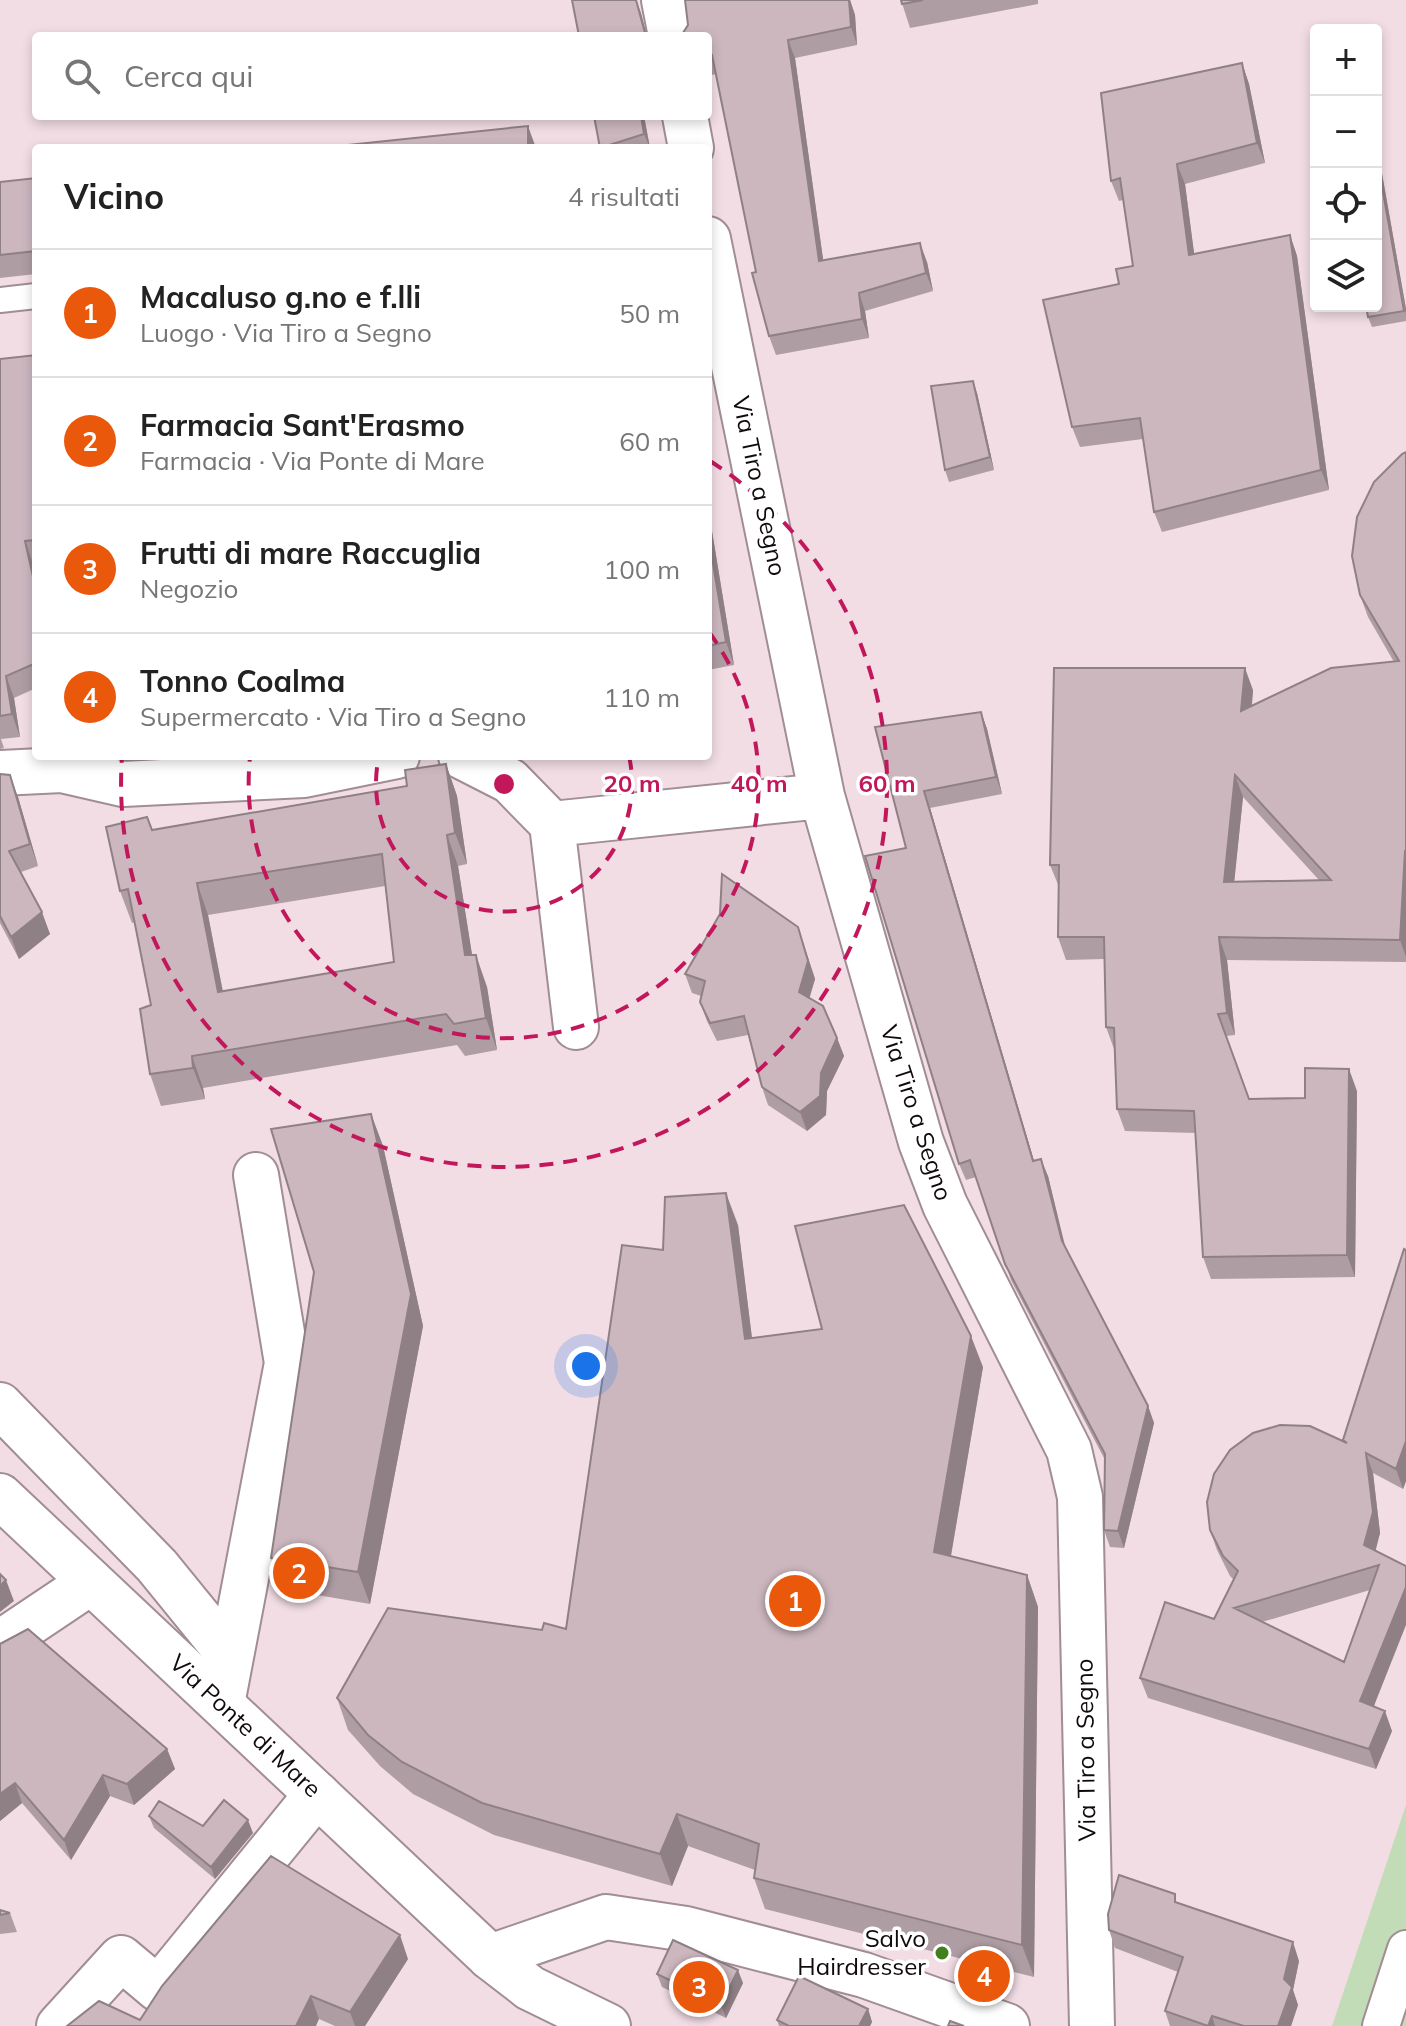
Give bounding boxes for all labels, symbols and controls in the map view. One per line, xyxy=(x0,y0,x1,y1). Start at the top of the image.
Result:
map controls xyxy=(1310,24,1382,312)
button: + xyxy=(1310,24,1382,96)
search box xyxy=(32,32,712,120)
icon: search xyxy=(60,54,104,98)
text: Cerca qui xyxy=(124,57,254,95)
button: − xyxy=(1310,96,1382,168)
button: locate xyxy=(1310,168,1382,240)
text: Vicino xyxy=(64,175,164,218)
text: 4 risultati xyxy=(568,180,680,213)
button: layers xyxy=(1310,240,1382,312)
text: Macaluso g.no e f.lli xyxy=(140,278,421,316)
text: 1 xyxy=(82,297,98,330)
text: 50 m xyxy=(619,297,680,330)
text: Luogo · Via Tiro a Segno xyxy=(140,316,432,349)
street label: Via Tiro a Segno xyxy=(726,393,794,578)
text: Farmacia Sant'Erasmo xyxy=(140,406,465,444)
text: 2 xyxy=(82,425,98,458)
text: 60 m xyxy=(619,425,680,458)
text: Farmacia · Via Ponte di Mare xyxy=(140,444,485,477)
text: Frutti di mare Raccuglia xyxy=(140,534,481,572)
text: 3 xyxy=(82,553,98,586)
text: 100 m xyxy=(604,553,680,586)
text: Negozio xyxy=(140,572,238,605)
text: Tonno Coalma xyxy=(140,662,345,700)
text: 4 xyxy=(82,681,98,714)
text: 110 m xyxy=(604,681,680,714)
text: Supermercato · Via Tiro a Segno xyxy=(140,700,526,733)
text: 20 m xyxy=(604,768,660,798)
text: 40 m xyxy=(731,768,787,798)
text: 60 m xyxy=(859,768,915,798)
centre of rings xyxy=(490,770,518,798)
street label: Via Tiro a Segno xyxy=(874,1021,959,1204)
your location xyxy=(566,1346,606,1386)
pin: 2 xyxy=(273,1543,325,1603)
pin: 1 xyxy=(769,1571,821,1631)
street label: Via Ponte di Mare xyxy=(164,1647,328,1803)
street label: Via Tiro a Segno xyxy=(1068,1658,1102,1842)
place label: Salvo Hairdresser xyxy=(797,1923,926,1981)
marker: Salvo Hairdresser xyxy=(933,1944,951,1962)
pin: 4 xyxy=(958,1946,1010,2006)
pin: 3 xyxy=(673,1957,725,2017)

